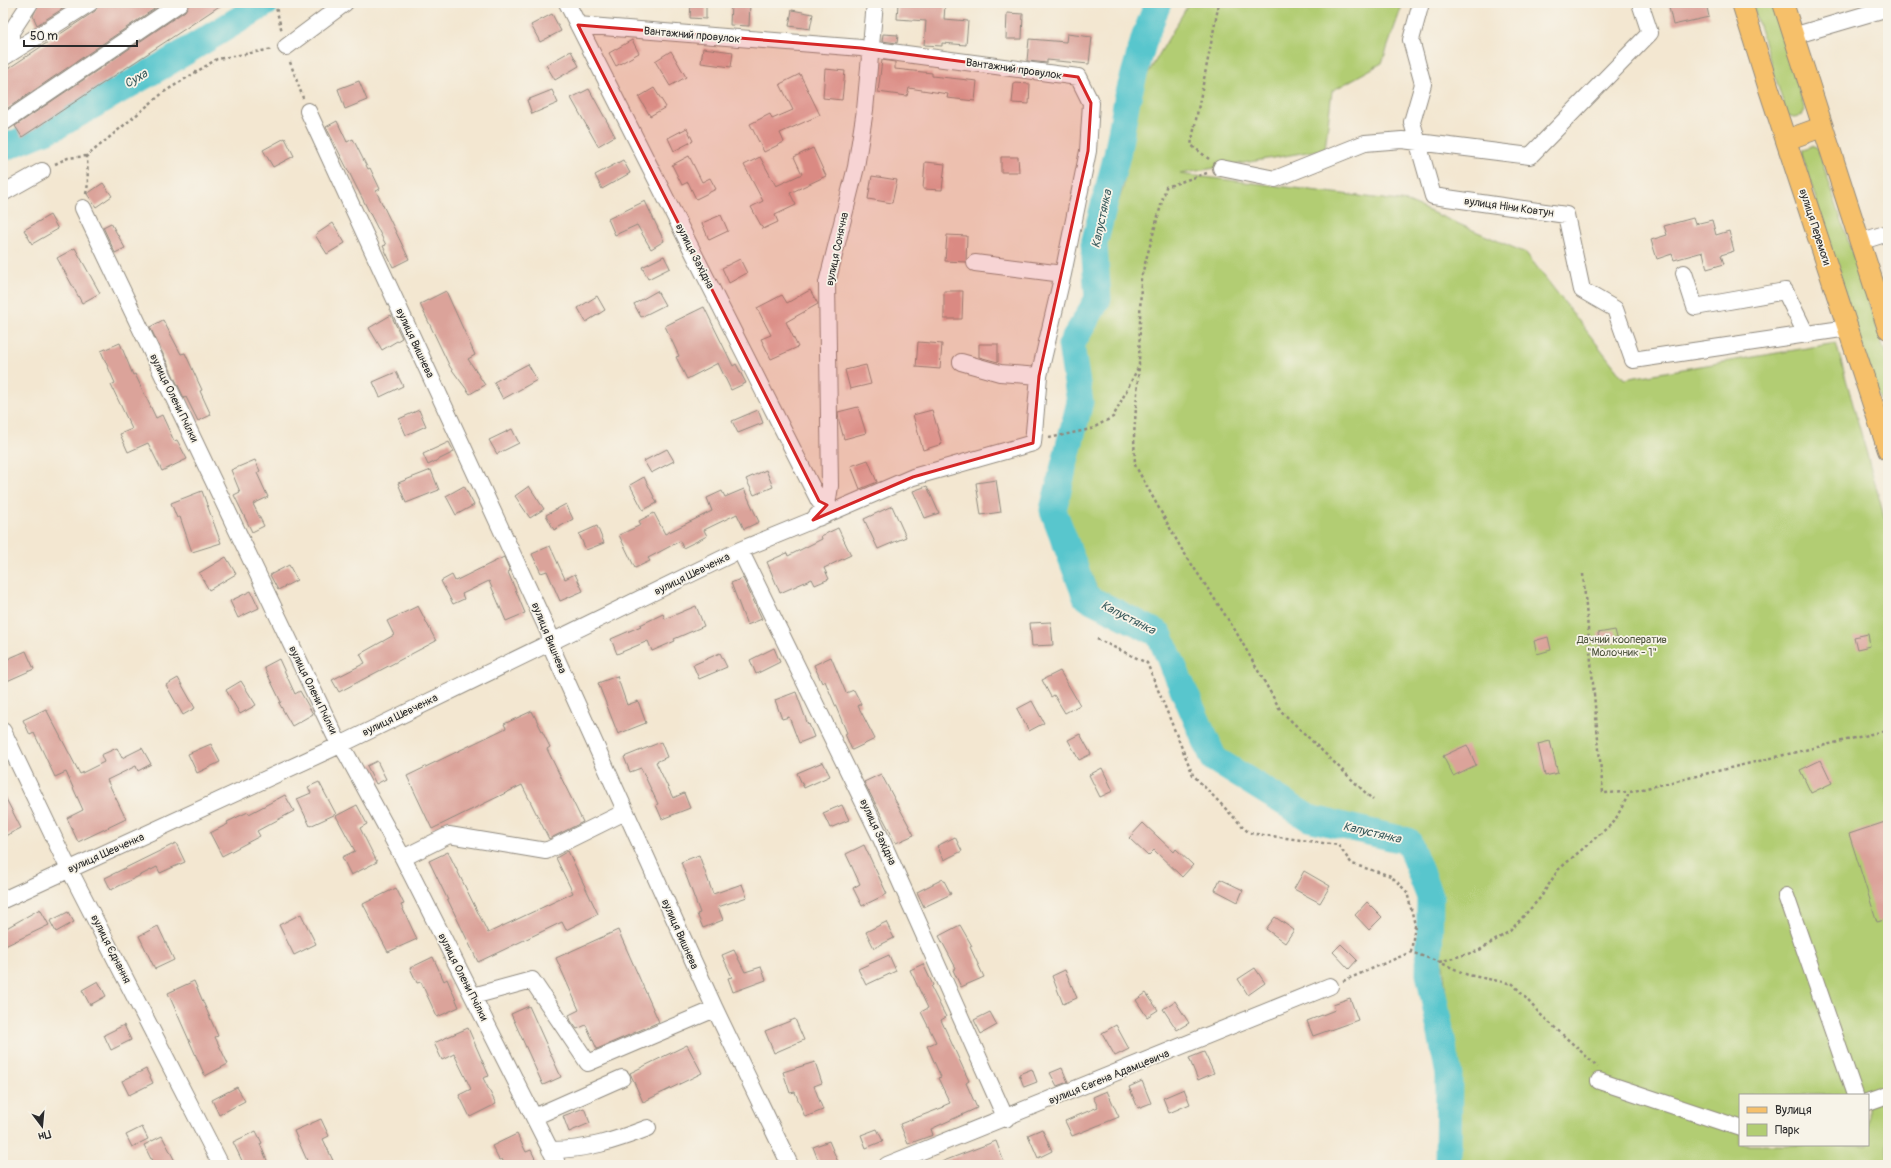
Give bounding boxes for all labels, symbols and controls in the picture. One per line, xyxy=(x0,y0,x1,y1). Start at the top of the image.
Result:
scale bar xyxy=(24,22,137,48)
street label: Вантажний провулок xyxy=(643,24,741,46)
text: 50 m xyxy=(30,29,58,44)
street label: Вантажний провулок xyxy=(965,56,1063,82)
water label: Суха xyxy=(122,66,151,92)
water label: Капустянка xyxy=(1089,187,1116,249)
street label: вулиця Перемоги xyxy=(1797,187,1834,267)
street label: вулиця Ніни Ковтун xyxy=(1463,194,1555,220)
street label: вулиця Сонячна xyxy=(823,211,851,287)
street label: вулиця Західна xyxy=(673,221,717,291)
street label: вулиця Вишнева xyxy=(393,306,437,380)
street label: вулиця Олени Пчілки xyxy=(147,352,201,444)
street label: вулиця Шевченка xyxy=(652,550,732,598)
water label: Капустянка xyxy=(1098,598,1159,639)
street label: вулиця Вишнева xyxy=(529,601,569,675)
park label: Дачний кооператив "Молочник - 1" xyxy=(1576,633,1667,659)
street label: вулиця Олени Пчілки xyxy=(286,644,340,736)
street label: вулиця Шевченка xyxy=(360,691,440,739)
street label: вулиця Західна xyxy=(857,797,899,867)
water label: Капустянка xyxy=(1342,819,1404,847)
street label: вулиця Шевченка xyxy=(66,830,146,876)
street label: вулиця Вишнева xyxy=(659,897,701,971)
street label: вулиця Єднання xyxy=(88,913,134,985)
street label: вулиця Олени Пчілки xyxy=(435,931,491,1023)
street label: вулиця Євгена Адамцевича xyxy=(1047,1047,1171,1107)
legend xyxy=(1739,1094,1869,1146)
text: Вулиця xyxy=(1775,1103,1812,1118)
north arrow xyxy=(22,1106,62,1146)
text: Парк xyxy=(1775,1123,1800,1138)
text: Пн xyxy=(37,1127,52,1143)

